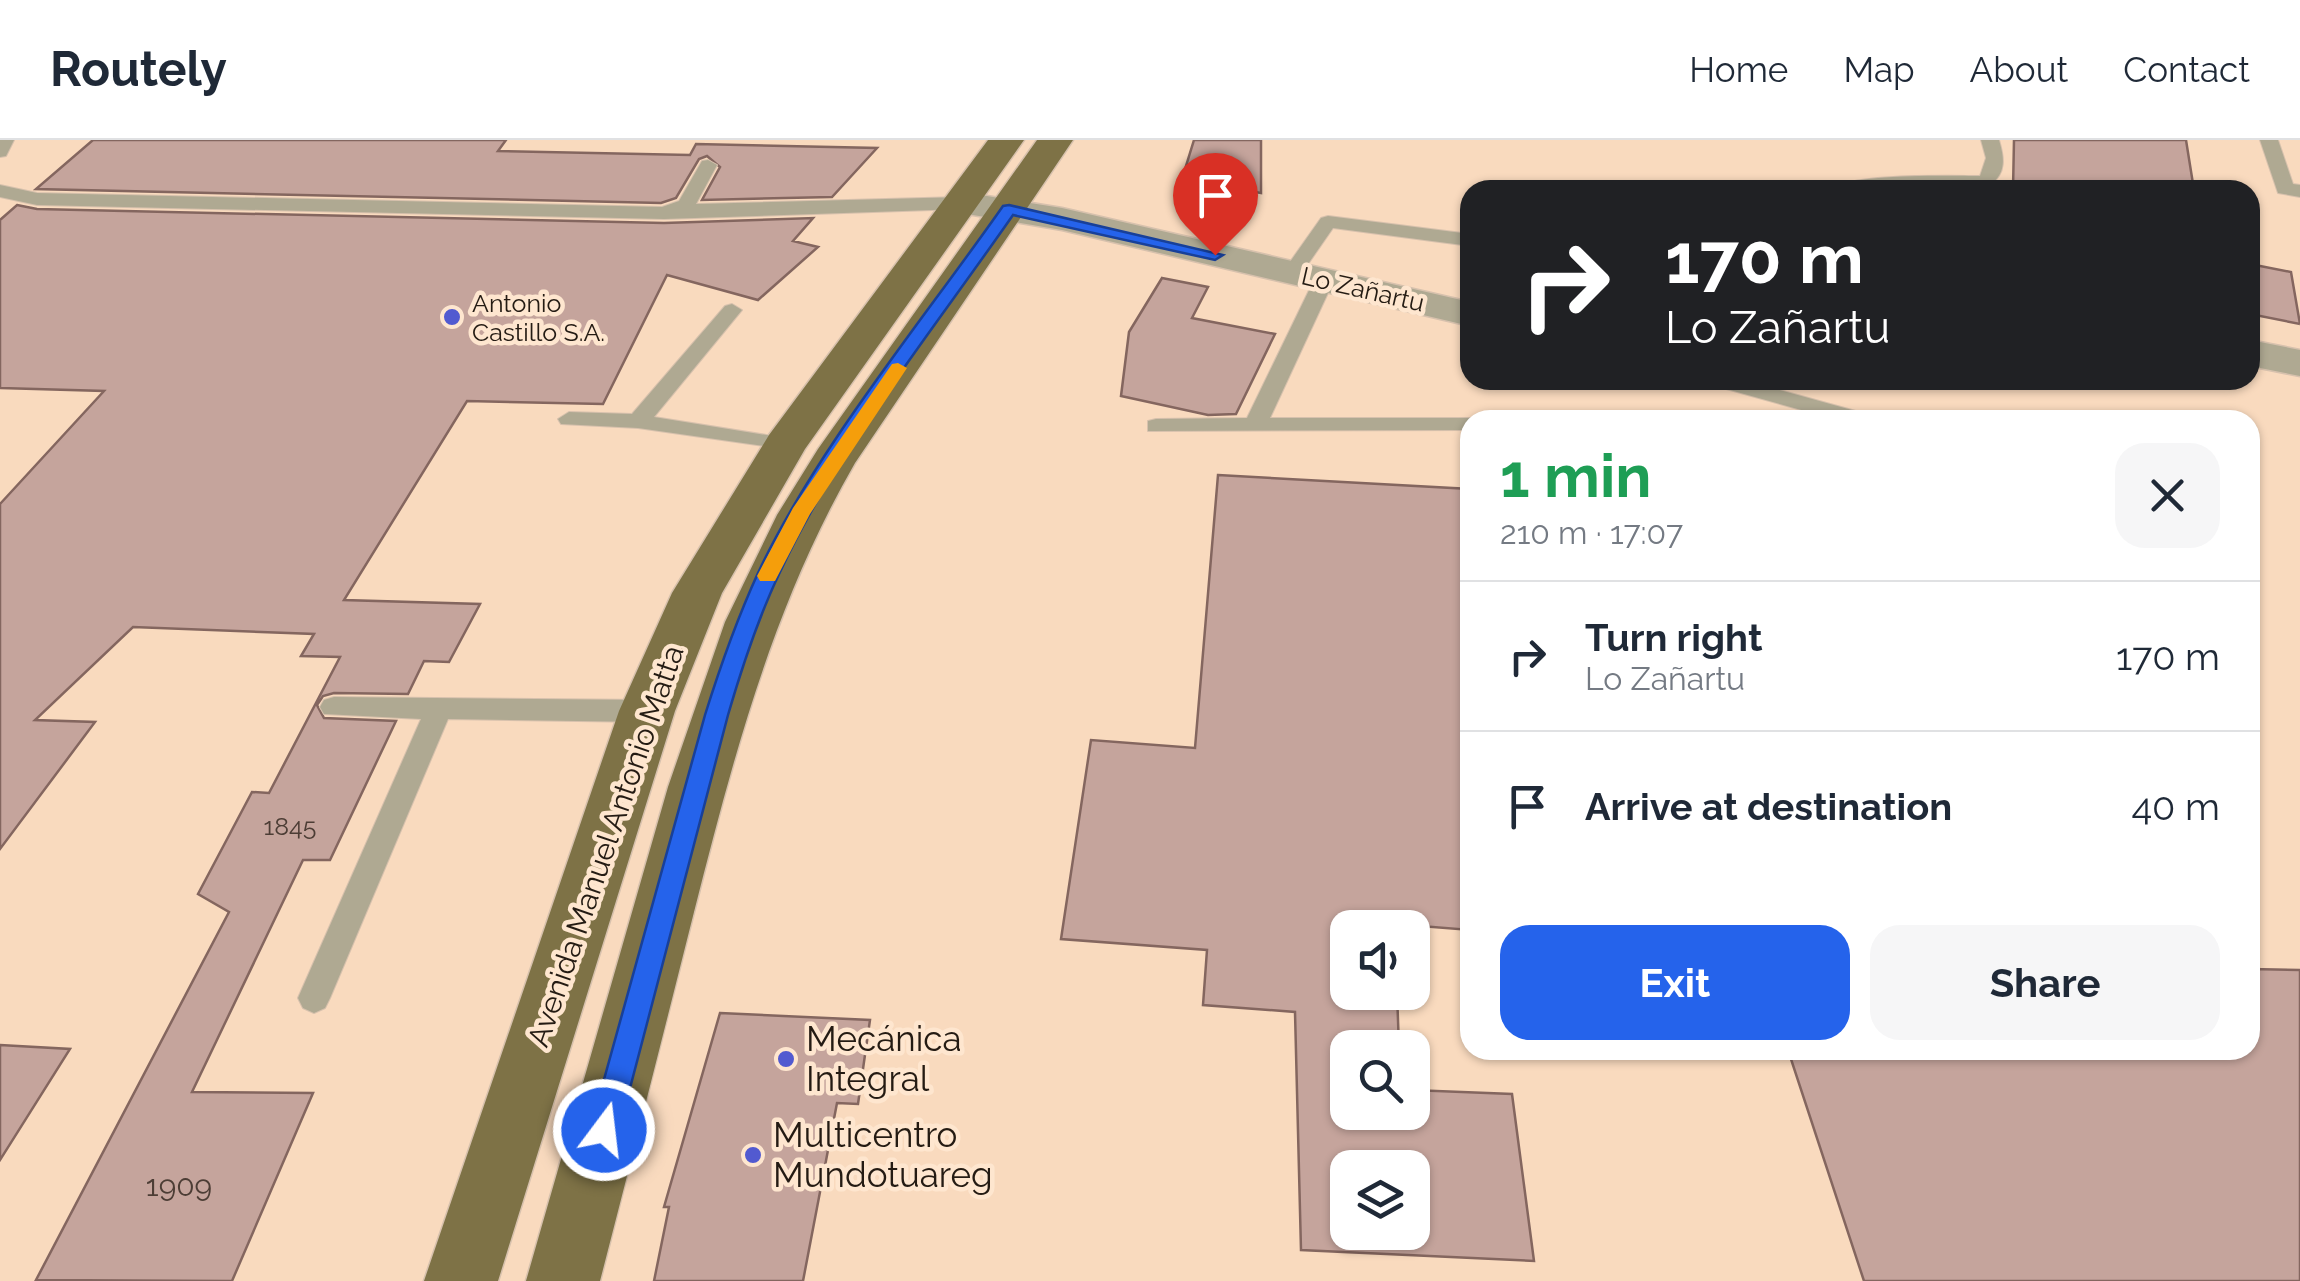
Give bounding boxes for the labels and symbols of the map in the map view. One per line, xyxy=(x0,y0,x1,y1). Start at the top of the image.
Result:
pin xyxy=(1173,153,1258,256)
street label: Lo Zañartu xyxy=(1299,260,1427,318)
place label: Antonio Castillo S.A. xyxy=(472,288,605,347)
marker: Antonio Castillo S.A. xyxy=(441,306,463,328)
street label: Avenida Manuel Antonio Matta xyxy=(520,641,691,1051)
house number: 1845 xyxy=(264,811,316,841)
place label: Mecánica Integral xyxy=(806,1018,962,1099)
marker: Mecánica Integral xyxy=(775,1048,797,1070)
position arrow xyxy=(552,1078,656,1182)
place label: Multicentro Mundotuareg xyxy=(773,1114,993,1195)
marker: Multicentro Mundotuareg xyxy=(742,1144,764,1166)
house number: 1909 xyxy=(146,1168,212,1203)

